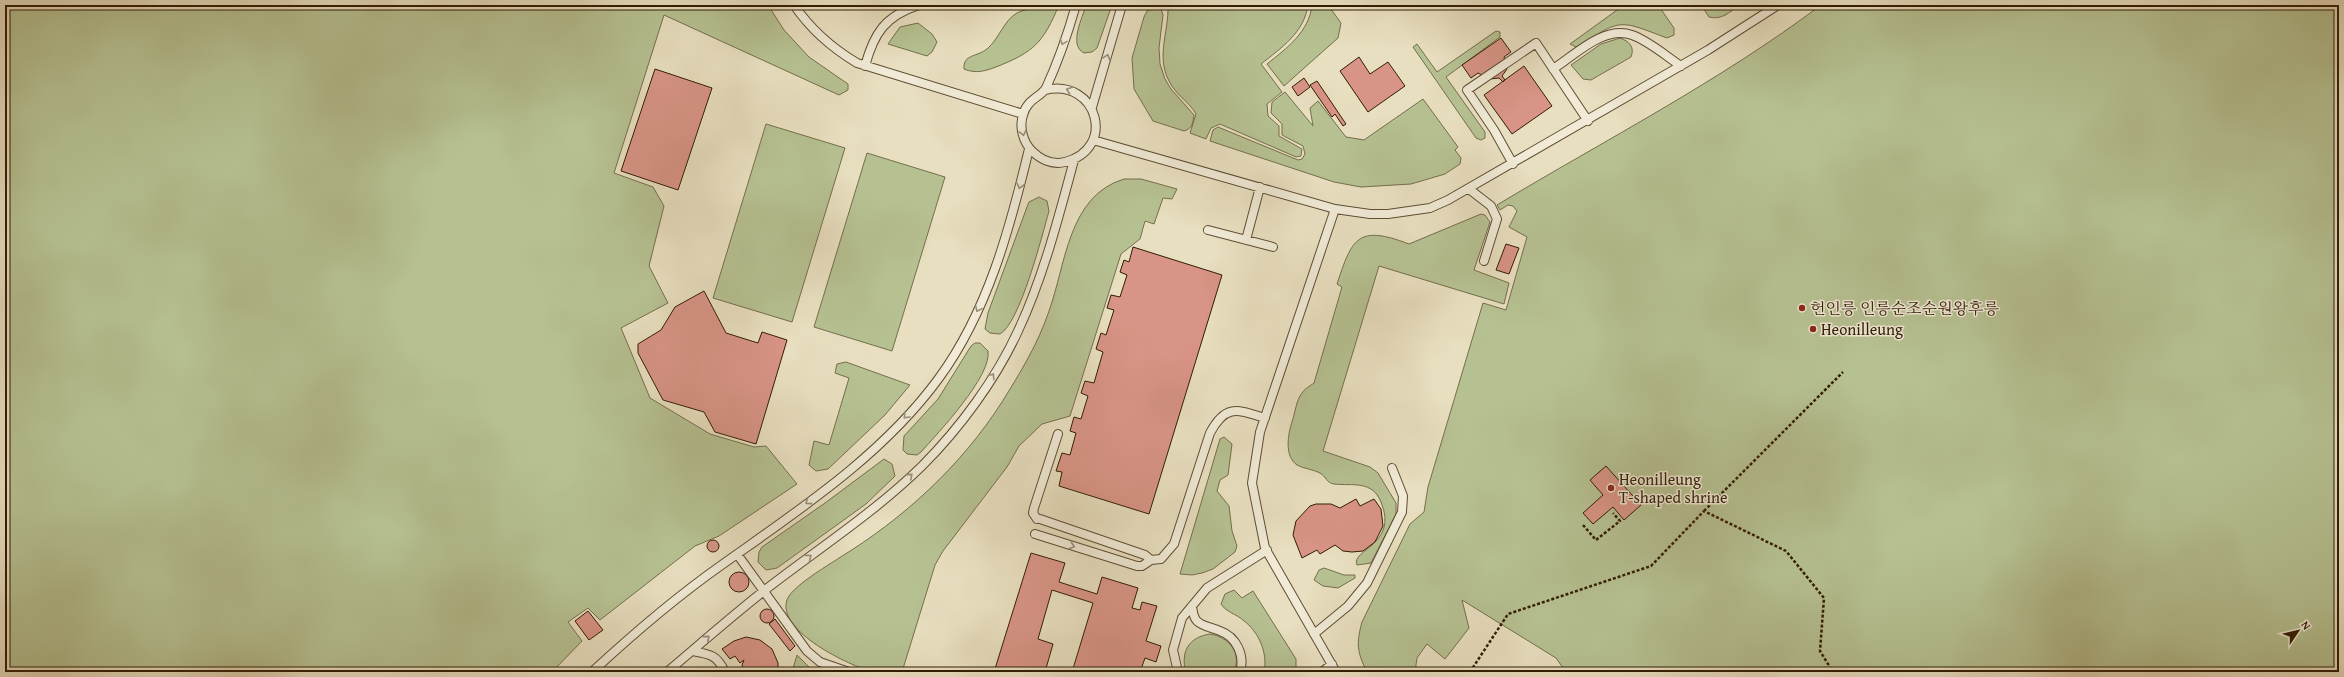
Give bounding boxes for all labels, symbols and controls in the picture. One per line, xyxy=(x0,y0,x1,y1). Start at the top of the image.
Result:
one-way arrow xyxy=(1060,38,1068,45)
one-way arrow xyxy=(1102,53,1111,60)
one-way arrow xyxy=(1066,87,1073,95)
one-way arrow xyxy=(1018,130,1026,136)
one-way arrow xyxy=(1016,183,1025,190)
place label: 헌인릉 인릉순조순원왕후릉 xyxy=(1810,296,2000,320)
marker: 헌인릉 인릉순조순원왕후릉 xyxy=(1797,303,1807,313)
one-way arrow xyxy=(975,305,983,313)
place label: Heonilleung xyxy=(1821,317,1903,341)
marker: Heonilleung xyxy=(1808,324,1818,334)
one-way arrow xyxy=(987,373,994,380)
one-way arrow xyxy=(903,411,910,419)
place label: Heonilleung T-shaped shrine xyxy=(1619,467,1727,509)
one-way arrow xyxy=(906,474,913,481)
marker: Heonilleung T-shaped shrine xyxy=(1606,483,1616,493)
one-way arrow xyxy=(805,497,812,505)
one-way arrow xyxy=(1069,541,1076,550)
one-way arrow xyxy=(804,555,811,562)
north arrow xyxy=(2278,611,2318,651)
text: N xyxy=(2298,618,2315,633)
one-way arrow xyxy=(703,636,710,643)

